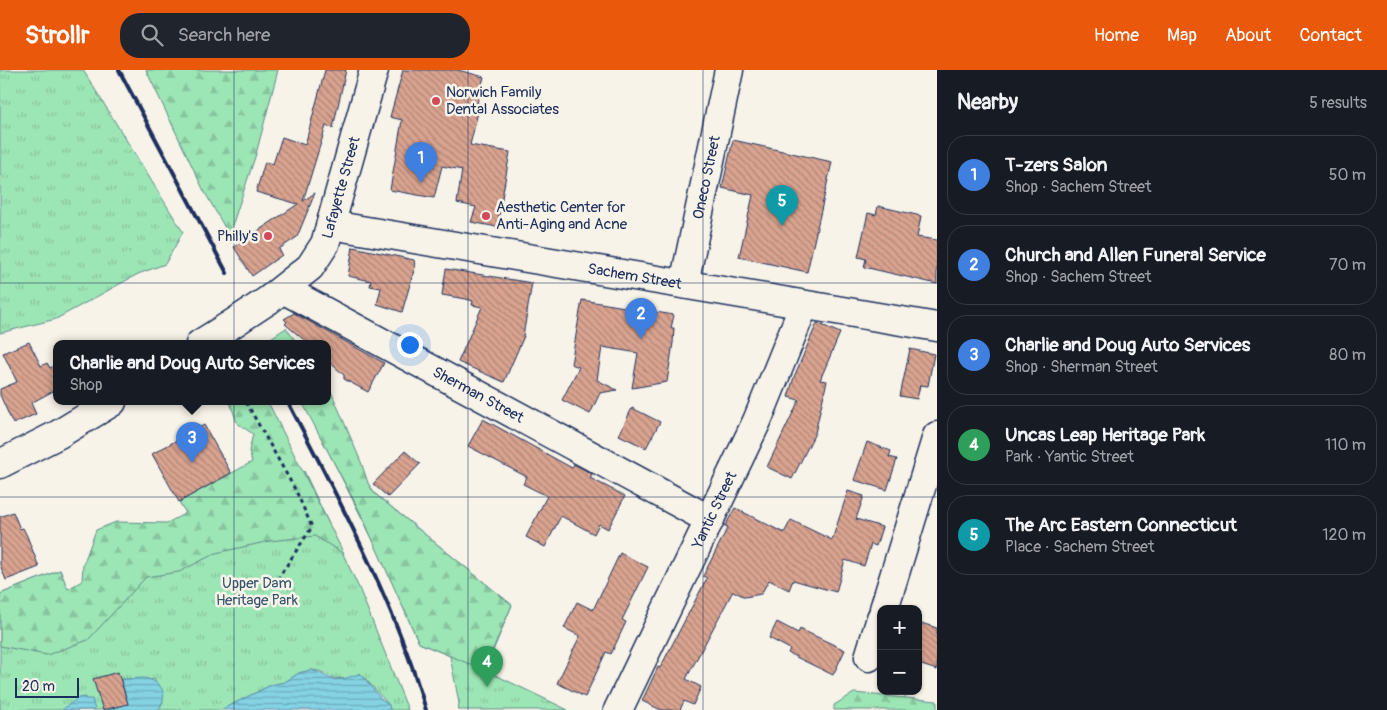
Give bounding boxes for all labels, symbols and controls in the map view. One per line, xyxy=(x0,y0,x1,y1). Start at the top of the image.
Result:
search box xyxy=(120,13,470,58)
text: Strollr xyxy=(25,21,90,50)
icon: search xyxy=(138,21,166,49)
text: Search here xyxy=(178,23,270,47)
text: Home xyxy=(1094,24,1139,47)
text: Map xyxy=(1167,24,1197,47)
text: About xyxy=(1225,24,1271,47)
text: Contact xyxy=(1299,24,1362,47)
place label: Norwich Family Dental Associates xyxy=(446,83,559,119)
text: Nearby xyxy=(957,89,1018,116)
text: 5 results xyxy=(1309,93,1367,113)
marker: Norwich Family Dental Associates xyxy=(430,95,442,107)
street label: Oneco Street xyxy=(689,133,725,221)
street label: Lafayette Street xyxy=(318,134,365,241)
pin: 1 xyxy=(405,142,437,183)
text: T-zers Salon xyxy=(1005,153,1108,177)
text: 1 xyxy=(971,165,977,185)
text: 50 m xyxy=(1329,165,1366,185)
text: Shop · Sachem Street xyxy=(1005,177,1151,197)
pin: 5 xyxy=(766,185,798,226)
place label: Aesthetic Center for Anti-Aging and Acne xyxy=(496,198,628,234)
marker: Aesthetic Center for Anti-Aging and Acne xyxy=(480,210,492,222)
place label: Philly's xyxy=(217,227,258,246)
marker: Philly's xyxy=(262,230,274,242)
text: Church and Allen Funeral Service xyxy=(1005,243,1266,267)
text: 2 xyxy=(970,255,978,275)
text: 70 m xyxy=(1329,255,1366,275)
street label: Sachem Street xyxy=(586,259,684,294)
text: Shop · Sachem Street xyxy=(1005,267,1151,287)
pin: 2 xyxy=(625,298,657,339)
your location xyxy=(397,332,423,358)
text: Charlie and Doug Auto Services xyxy=(1005,333,1250,357)
popup xyxy=(53,340,331,405)
text: 3 xyxy=(970,345,978,365)
text: 80 m xyxy=(1329,345,1366,365)
text: Charlie and Doug Auto Services xyxy=(69,351,315,375)
text: Shop · Sherman Street xyxy=(1005,357,1158,377)
street label: Sherman Street xyxy=(429,363,528,428)
text: Shop xyxy=(69,375,103,395)
pin: 3 xyxy=(176,422,208,463)
text: Uncas Leap Heritage Park xyxy=(1005,423,1205,447)
text: 4 xyxy=(969,435,979,455)
text: 110 m xyxy=(1325,435,1366,455)
text: Park · Yantic Street xyxy=(1005,447,1134,467)
street label: Yantic Street xyxy=(688,468,742,553)
text: The Arc Eastern Connecticut xyxy=(1005,513,1237,537)
text: 5 xyxy=(970,525,978,545)
text: 120 m xyxy=(1322,525,1366,545)
text: Place · Sachem Street xyxy=(1005,537,1154,557)
park label: Upper Dam Heritage Park xyxy=(216,574,299,610)
map controls xyxy=(877,605,922,695)
button: + xyxy=(877,605,922,650)
pin: 4 xyxy=(471,646,503,687)
button: − xyxy=(877,650,922,695)
scale bar xyxy=(15,675,79,698)
text: 20 m xyxy=(22,678,55,695)

